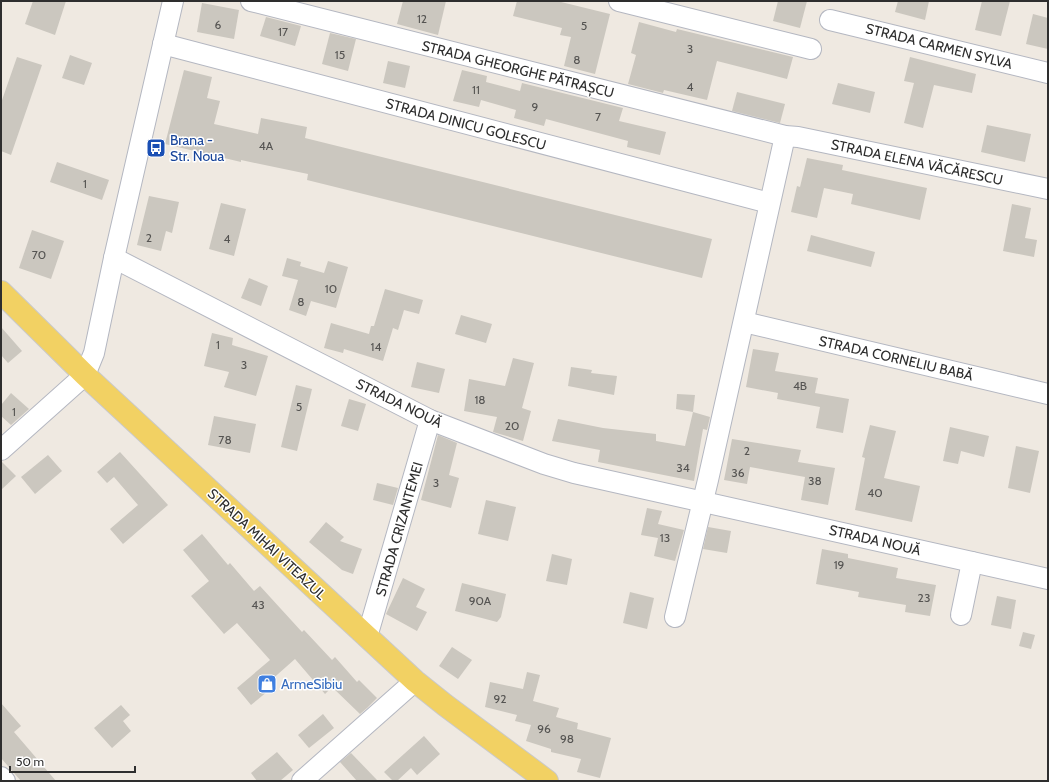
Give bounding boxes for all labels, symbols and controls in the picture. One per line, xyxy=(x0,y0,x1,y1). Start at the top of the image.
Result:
house number: 12 xyxy=(417,11,427,26)
house number: 6 xyxy=(215,17,222,32)
house number: 5 xyxy=(581,18,587,33)
street label: STRADA CARMEN SYLVA xyxy=(864,19,1015,73)
house number: 17 xyxy=(278,24,288,39)
street label: STRADA GHEORGHE PĂTRAȘCU xyxy=(420,36,616,102)
house number: 3 xyxy=(687,41,693,56)
house number: 15 xyxy=(335,47,345,62)
house number: 8 xyxy=(573,52,581,67)
house number: 4 xyxy=(687,79,694,94)
house number: 11 xyxy=(472,82,480,97)
street label: STRADA DINICU GOLESCU xyxy=(384,94,548,154)
house number: 9 xyxy=(532,99,539,114)
house number: 7 xyxy=(595,109,601,124)
place label: Brana - Str. Noua xyxy=(170,131,224,165)
street label: STRADA ELENA VĂCĂRESCU xyxy=(829,135,1005,189)
bus stop icon: Brana - Str. Noua xyxy=(145,137,167,159)
house number: 4A xyxy=(259,138,274,153)
house number: 1 xyxy=(83,176,87,191)
house number: 2 xyxy=(146,230,152,245)
house number: 4 xyxy=(224,231,231,246)
house number: 70 xyxy=(32,247,46,262)
house number: 10 xyxy=(325,281,337,296)
house number: 8 xyxy=(297,294,305,309)
street label: STRADA CORNELIU BABĂ xyxy=(817,332,975,385)
house number: 1 xyxy=(216,337,220,352)
house number: 14 xyxy=(371,339,381,354)
house number: 3 xyxy=(241,357,247,372)
street label: STRADA NOUĂ xyxy=(353,374,445,432)
house number: 4B xyxy=(793,378,807,393)
house number: 18 xyxy=(474,392,486,407)
house number: 5 xyxy=(296,399,302,414)
house number: 1 xyxy=(12,404,16,419)
house number: 20 xyxy=(505,418,519,433)
house number: 78 xyxy=(218,432,232,447)
house number: 2 xyxy=(744,443,750,458)
street label: STRADA CRIZANTEMEI xyxy=(371,460,427,598)
house number: 34 xyxy=(676,460,690,475)
house number: 36 xyxy=(731,465,745,480)
house number: 38 xyxy=(808,473,822,488)
house number: 3 xyxy=(433,475,439,490)
street label: STRADA MIHAI VITEAZUL xyxy=(204,484,330,604)
house number: 40 xyxy=(867,485,883,500)
street label: STRADA NOUĂ xyxy=(827,521,923,559)
house number: 13 xyxy=(660,530,670,545)
house number: 19 xyxy=(834,557,845,572)
house number: 23 xyxy=(918,590,930,605)
house number: 90A xyxy=(469,593,492,608)
house number: 43 xyxy=(251,597,265,612)
shop icon: ArmeSibiu xyxy=(256,673,278,695)
place label: ArmeSibiu xyxy=(281,675,342,693)
house number: 92 xyxy=(493,691,507,706)
house number: 96 xyxy=(537,721,551,736)
house number: 98 xyxy=(560,731,574,746)
scale bar xyxy=(10,748,135,774)
text: 50 m xyxy=(16,754,44,769)

